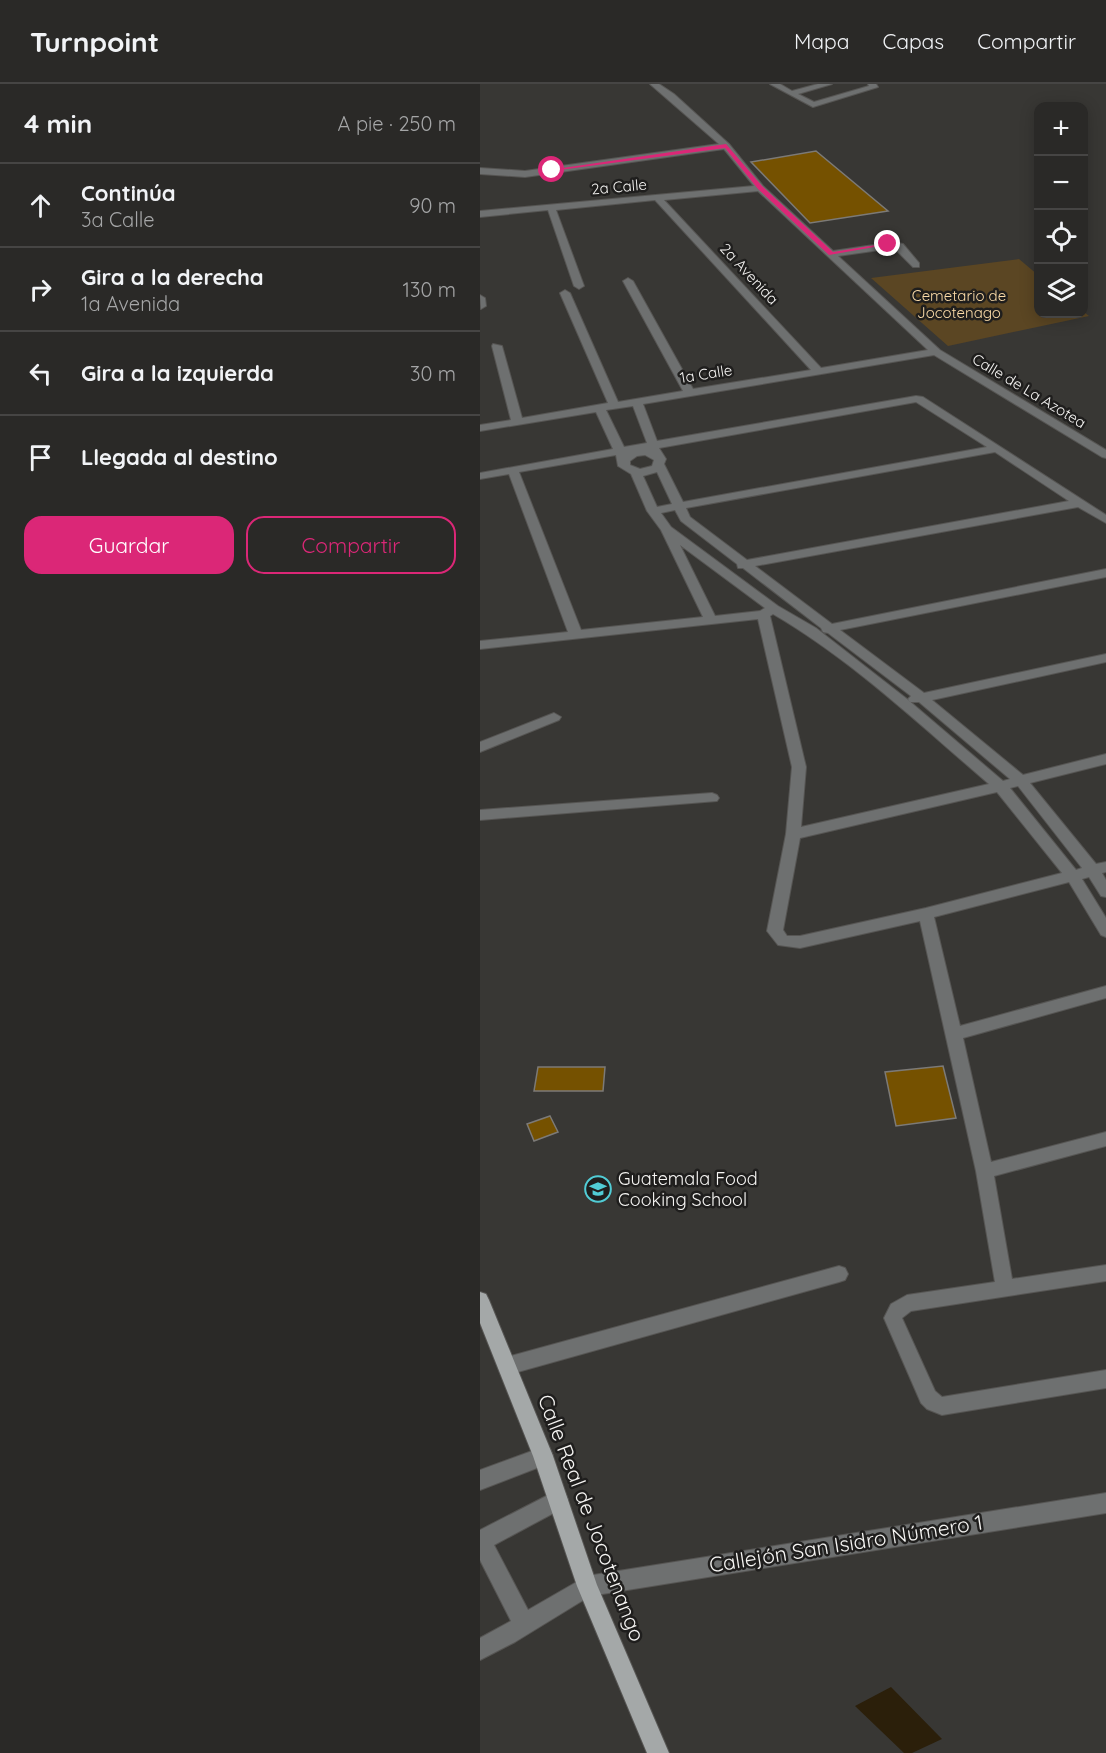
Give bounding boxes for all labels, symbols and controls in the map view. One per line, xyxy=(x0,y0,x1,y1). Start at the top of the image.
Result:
text: Turnpoint xyxy=(30,24,159,59)
text: Mapa xyxy=(794,28,849,54)
text: Capas xyxy=(882,28,944,54)
text: Compartir xyxy=(977,28,1076,54)
map controls xyxy=(1034,102,1088,318)
button: + xyxy=(1034,102,1088,156)
text: 4 min xyxy=(24,107,92,140)
text: A pie · 250 m xyxy=(338,111,456,136)
route start xyxy=(538,156,564,182)
button: − xyxy=(1034,156,1088,210)
street label: 2a Calle xyxy=(590,175,647,198)
text: Continúa xyxy=(81,179,176,207)
icon: ahead xyxy=(24,189,57,222)
text: 90 m xyxy=(409,193,456,218)
text: 3a Calle xyxy=(81,207,155,232)
button: locate xyxy=(1034,210,1088,264)
route end xyxy=(874,230,900,256)
street label: 2a Avenida xyxy=(716,239,783,308)
text: Gira a la derecha xyxy=(81,263,264,291)
button: layers xyxy=(1034,264,1088,318)
icon: right xyxy=(24,273,57,306)
text: 130 m xyxy=(403,277,456,302)
park label: Cemetario de Jocotenago xyxy=(912,286,1006,322)
text: 1a Avenida xyxy=(81,291,180,316)
street label: Calle de La Azotea xyxy=(969,349,1090,432)
icon: left xyxy=(24,357,57,390)
text: Gira a la izquierda xyxy=(81,359,274,387)
street label: 1a Calle xyxy=(678,360,734,387)
text: 30 m xyxy=(410,361,456,386)
icon: arrive xyxy=(24,441,57,474)
text: Llegada al destino xyxy=(81,443,278,471)
button: Guardar xyxy=(24,516,234,574)
button: Compartir xyxy=(246,516,456,574)
place label: Guatemala Food Cooking School xyxy=(618,1167,758,1211)
school or university icon: Guatemala Food Cooking School xyxy=(583,1174,613,1204)
street label: Calle Real de Jocotenango xyxy=(533,1390,651,1645)
street label: Callejón San Isidro Número 1 xyxy=(707,1509,985,1578)

